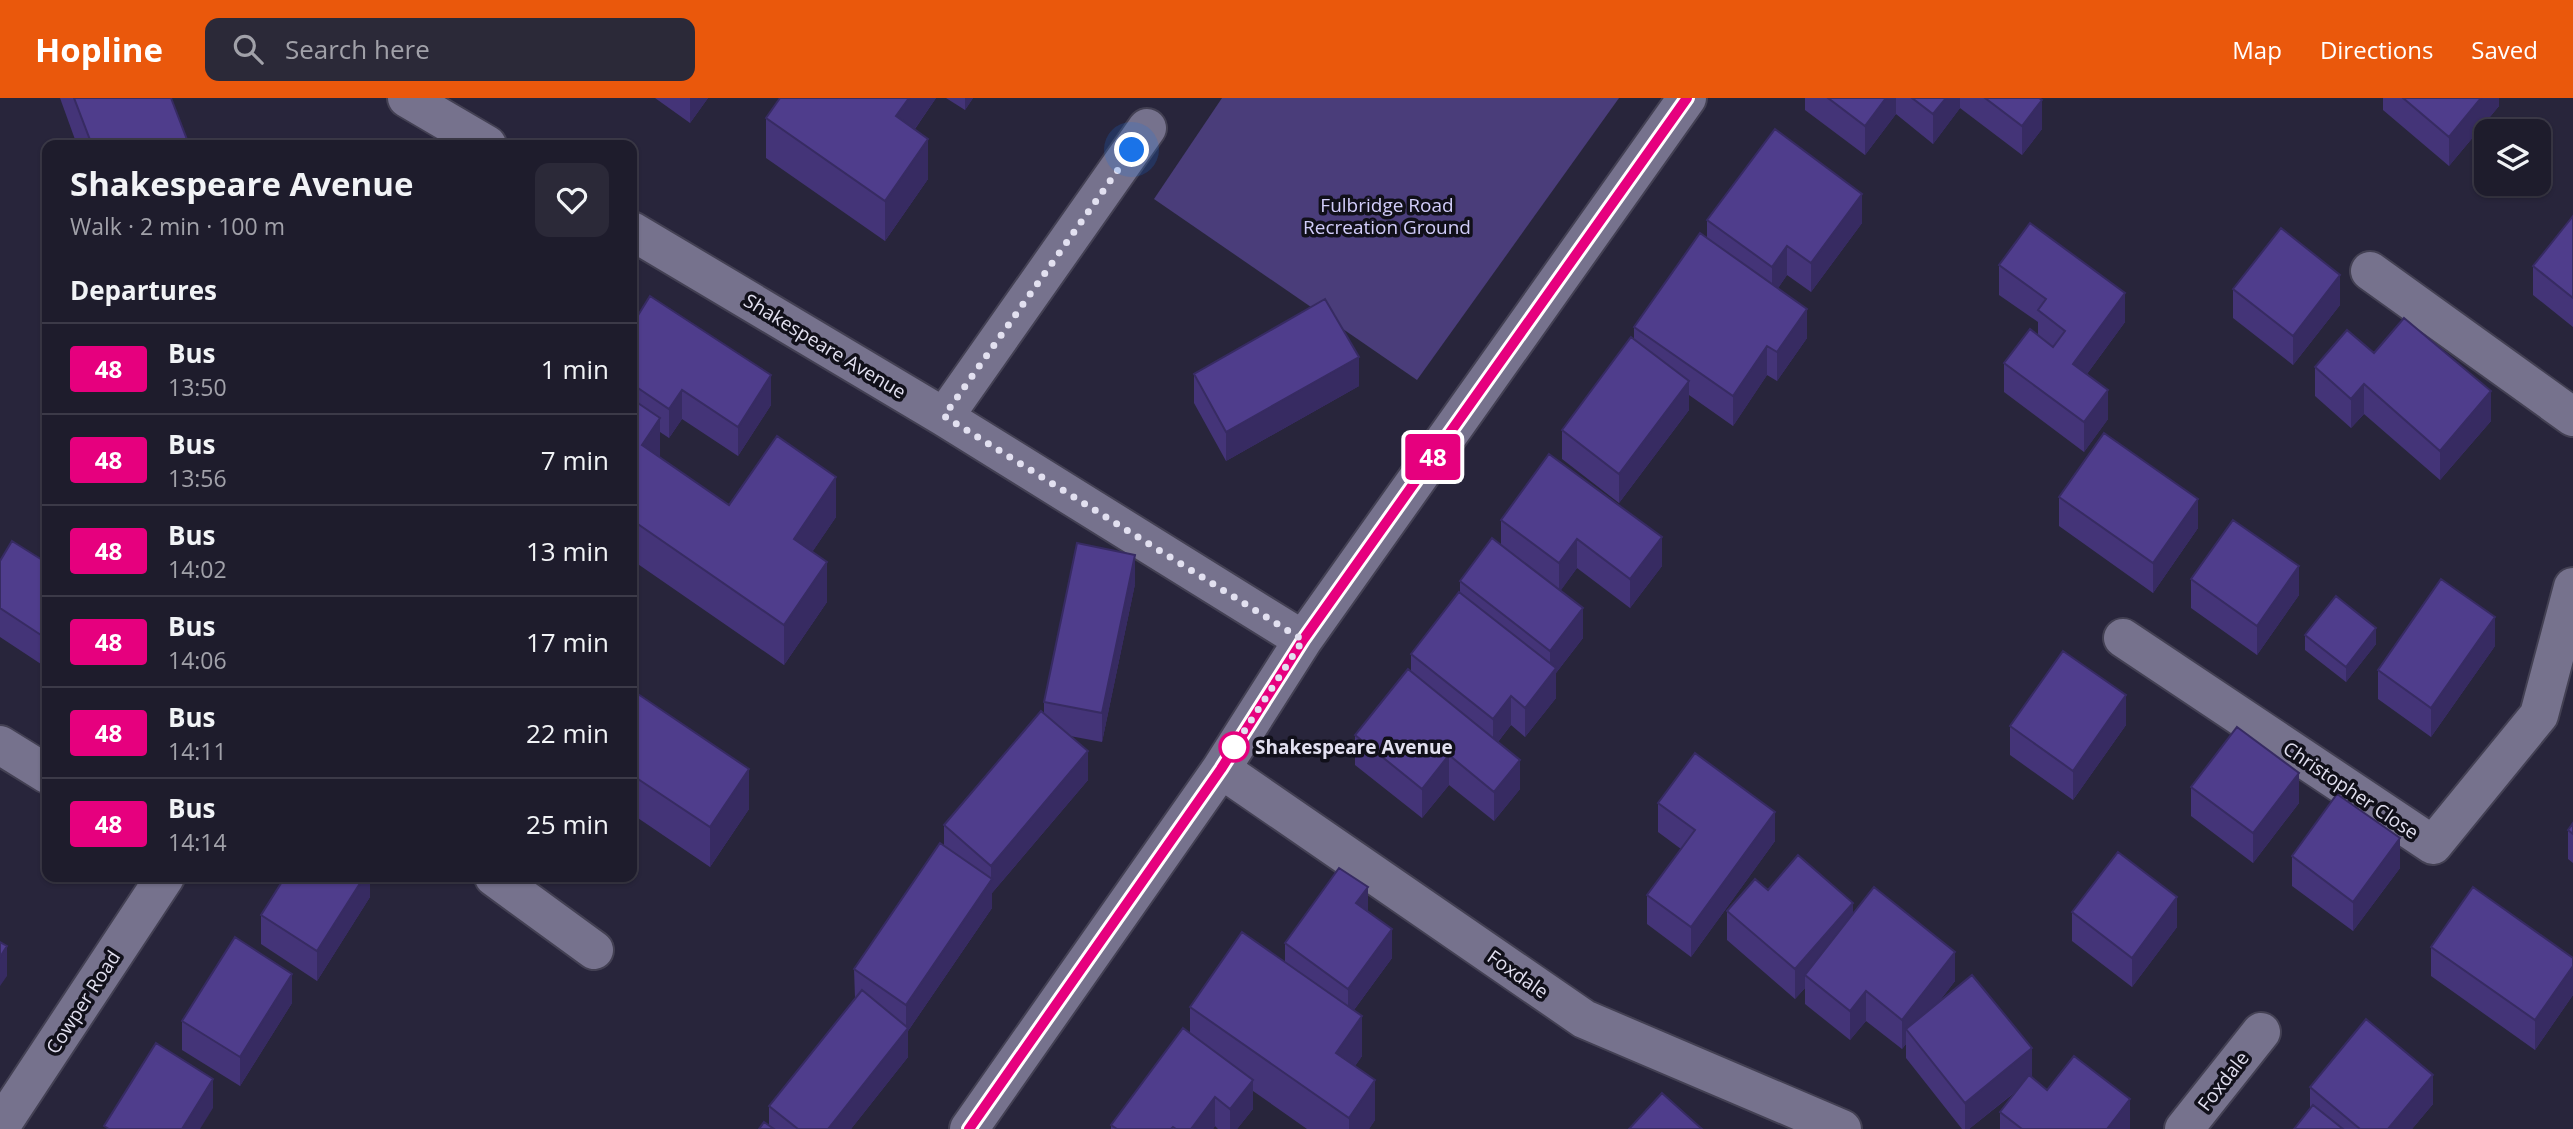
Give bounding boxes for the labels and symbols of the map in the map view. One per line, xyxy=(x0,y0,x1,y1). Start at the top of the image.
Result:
your location xyxy=(1114,132,1149,167)
park label: Fulbridge Road Recreation Ground xyxy=(1303,192,1471,240)
street label: Shakespeare Avenue xyxy=(739,287,911,405)
line badge: 48 xyxy=(1402,434,1464,480)
marker: Shakespeare Avenue xyxy=(1219,732,1249,762)
place label: Shakespeare Avenue xyxy=(1255,734,1453,760)
street label: Christopher Close xyxy=(2278,735,2424,845)
street label: Foxdale xyxy=(1482,944,1554,1004)
street label: Cowper Road xyxy=(40,945,126,1059)
street label: Foxdale xyxy=(2192,1046,2254,1116)

